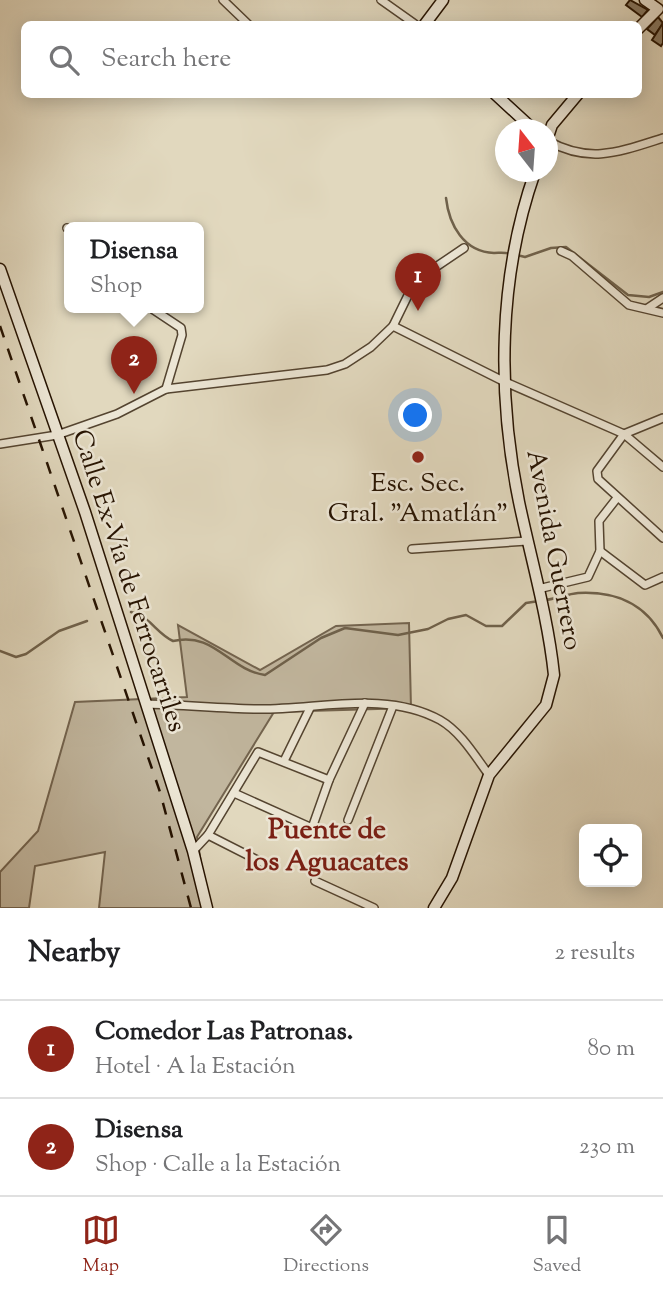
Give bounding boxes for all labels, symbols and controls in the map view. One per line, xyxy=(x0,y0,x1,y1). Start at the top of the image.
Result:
search box xyxy=(21,21,642,98)
icon: search xyxy=(45,41,83,79)
text: Search here xyxy=(101,41,231,78)
north arrow xyxy=(495,119,558,182)
popup xyxy=(64,222,204,313)
text: Disensa xyxy=(90,233,178,270)
pin: 1 xyxy=(395,253,441,311)
text: Shop xyxy=(90,270,142,303)
pin: 2 xyxy=(111,336,157,394)
your location xyxy=(398,398,432,432)
street label: Calle Ex-Vía de Ferrocarriles xyxy=(62,425,194,737)
street label: Avenida Guerrero xyxy=(515,447,591,653)
marker: Esc. Sec. Gral. "Amatlán" xyxy=(410,449,426,465)
place label: Esc. Sec. Gral. "Amatlán" xyxy=(328,466,508,533)
district label: Puente de los Aguacates xyxy=(245,811,409,883)
map controls xyxy=(579,824,642,887)
button: locate xyxy=(579,824,642,887)
text: Nearby xyxy=(28,932,120,975)
text: 2 results xyxy=(555,937,635,970)
text: Comedor Las Patronas. xyxy=(95,1014,353,1051)
text: 1 xyxy=(47,1033,55,1066)
text: 80 m xyxy=(587,1033,635,1066)
text: Hotel · A la Estación xyxy=(95,1051,296,1084)
text: Disensa xyxy=(95,1112,183,1149)
text: 2 xyxy=(46,1131,56,1164)
text: 230 m xyxy=(579,1131,635,1164)
text: Shop · Calle a la Estación xyxy=(95,1149,341,1182)
tab: Map xyxy=(82,1211,120,1280)
tab: Directions xyxy=(283,1211,369,1280)
tab: Saved xyxy=(532,1211,581,1280)

